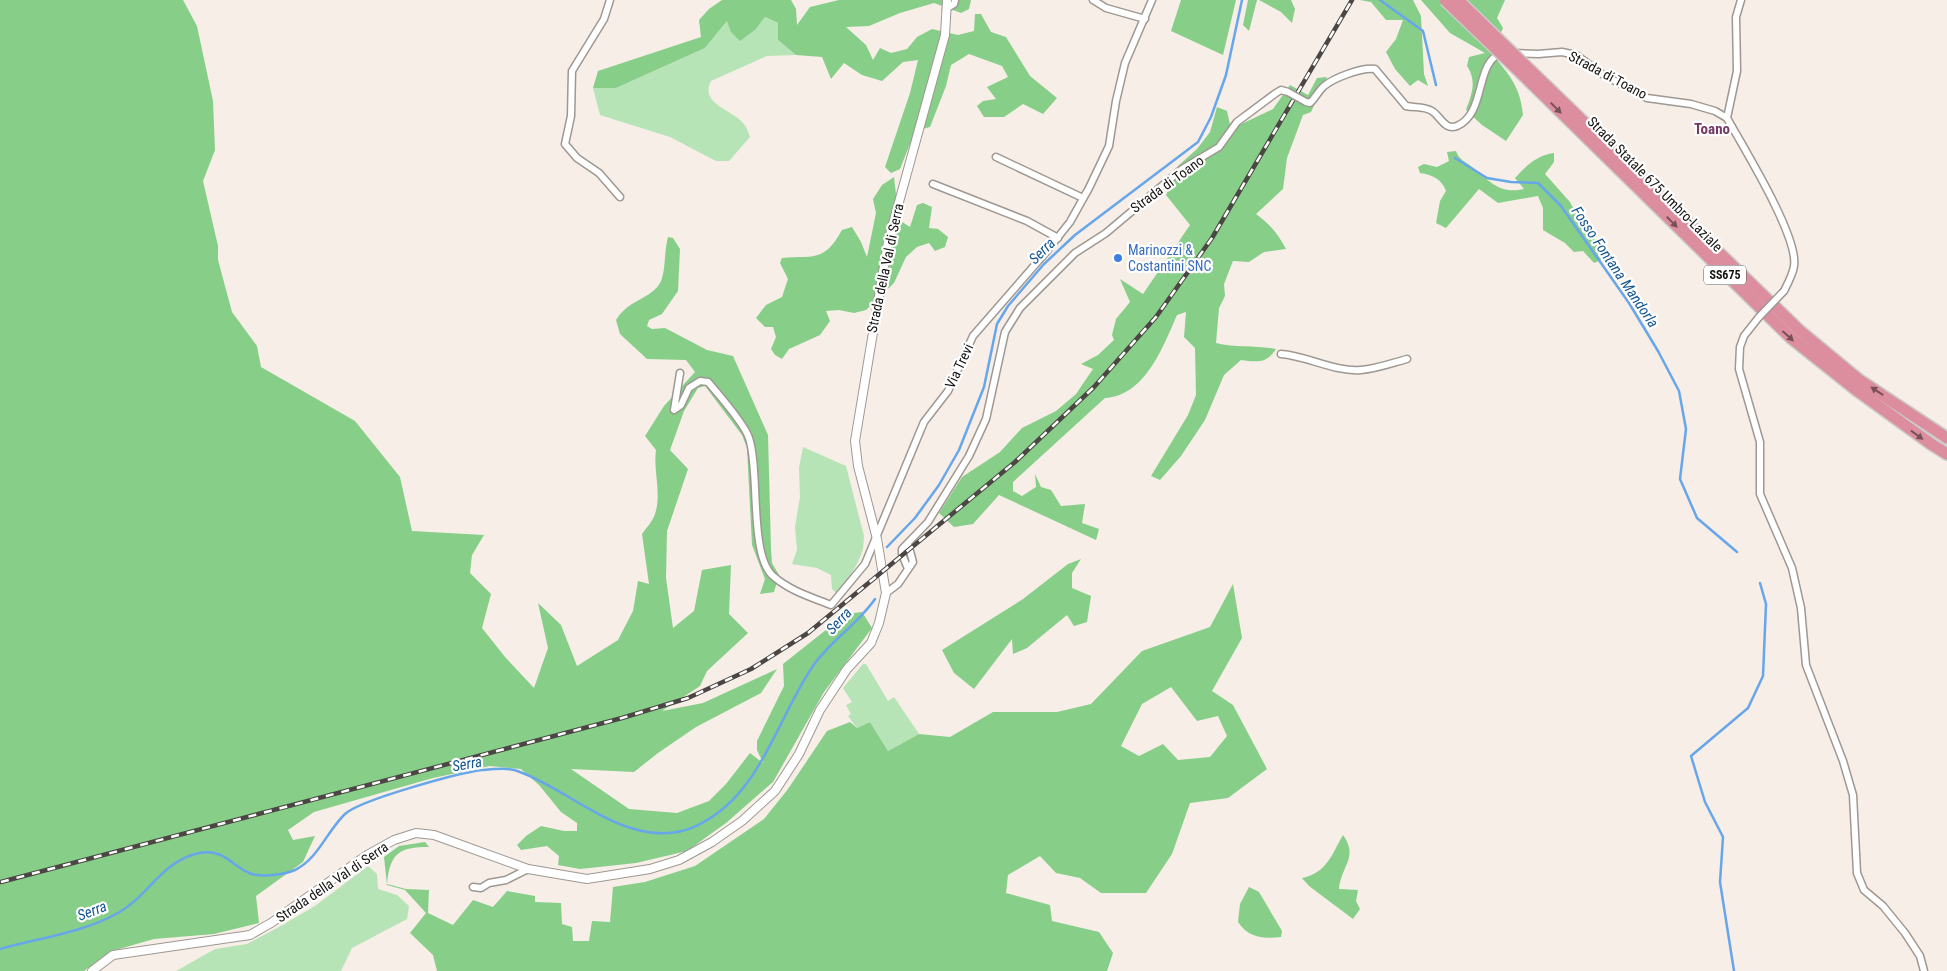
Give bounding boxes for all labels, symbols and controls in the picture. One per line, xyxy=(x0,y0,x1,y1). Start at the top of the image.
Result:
street label: Strada di Toano xyxy=(1566,48,1650,102)
one-way arrow xyxy=(1550,102,1562,114)
street label: Strada Statale 675 Umbro-Laziale xyxy=(1584,113,1726,255)
district label: Toano xyxy=(1694,120,1730,138)
street label: Strada di Toano xyxy=(1127,152,1207,216)
street label: Strada della Val di Serra xyxy=(863,202,907,334)
water label: Fosso Fontana Mandorla xyxy=(1568,203,1662,331)
one-way arrow xyxy=(1666,216,1678,228)
water label: Serra xyxy=(1025,234,1059,268)
place label: Marinozzi & Costantini SNC xyxy=(1128,242,1211,274)
marker: Marinozzi & Costantini SNC xyxy=(1112,252,1124,264)
road number: SS675 xyxy=(1704,266,1746,284)
one-way arrow xyxy=(1782,330,1794,342)
street label: Via Trevi xyxy=(942,341,976,391)
one-way arrow xyxy=(1870,387,1884,396)
one-way arrow xyxy=(1910,429,1923,440)
water label: Serra xyxy=(822,604,856,638)
water label: Serra xyxy=(451,753,483,775)
street label: Strada della Val di Serra xyxy=(273,839,391,925)
water label: Serra xyxy=(75,897,109,925)

